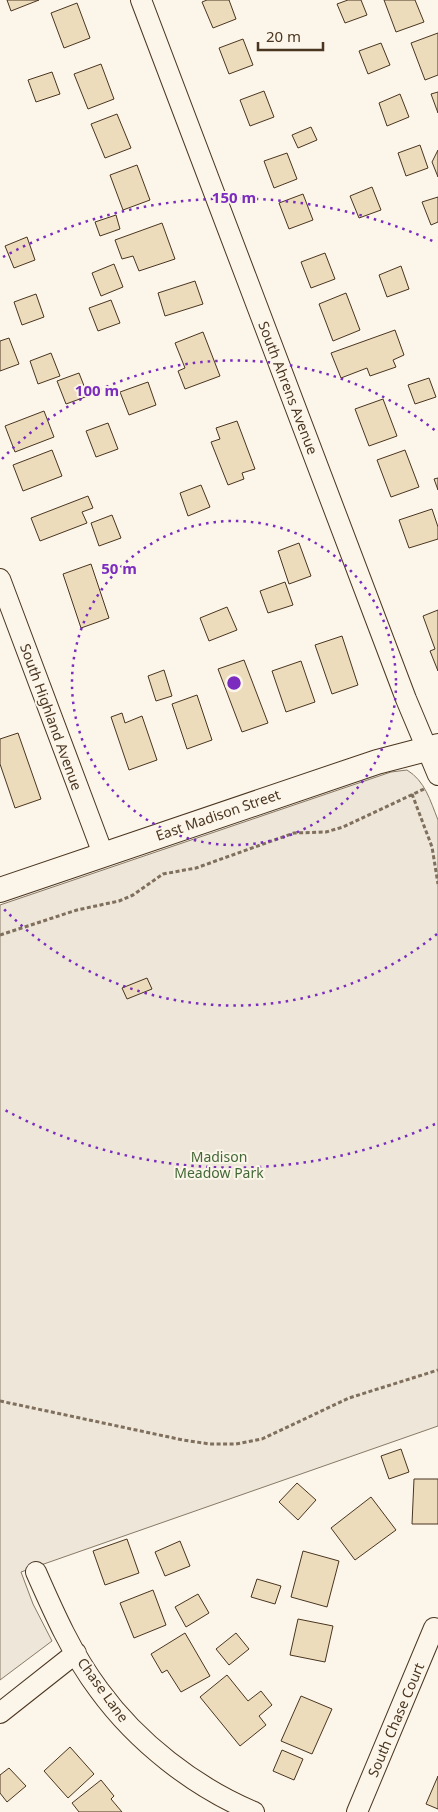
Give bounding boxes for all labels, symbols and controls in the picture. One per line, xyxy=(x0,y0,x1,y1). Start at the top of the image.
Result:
scale bar xyxy=(258,20,323,52)
text: 20 m xyxy=(266,26,301,46)
text: 150 m xyxy=(212,187,256,207)
street label: South Ahrens Avenue xyxy=(254,318,323,457)
text: 100 m xyxy=(75,380,119,400)
text: 50 m xyxy=(101,558,137,578)
street label: South Highland Avenue xyxy=(16,641,87,793)
centre of rings xyxy=(225,674,243,692)
street label: East Madison Street xyxy=(153,784,283,845)
park label: Madison Meadow Park xyxy=(174,1147,264,1182)
street label: Chase Lane xyxy=(74,1654,133,1726)
street label: South Chase Court xyxy=(363,1660,428,1780)

